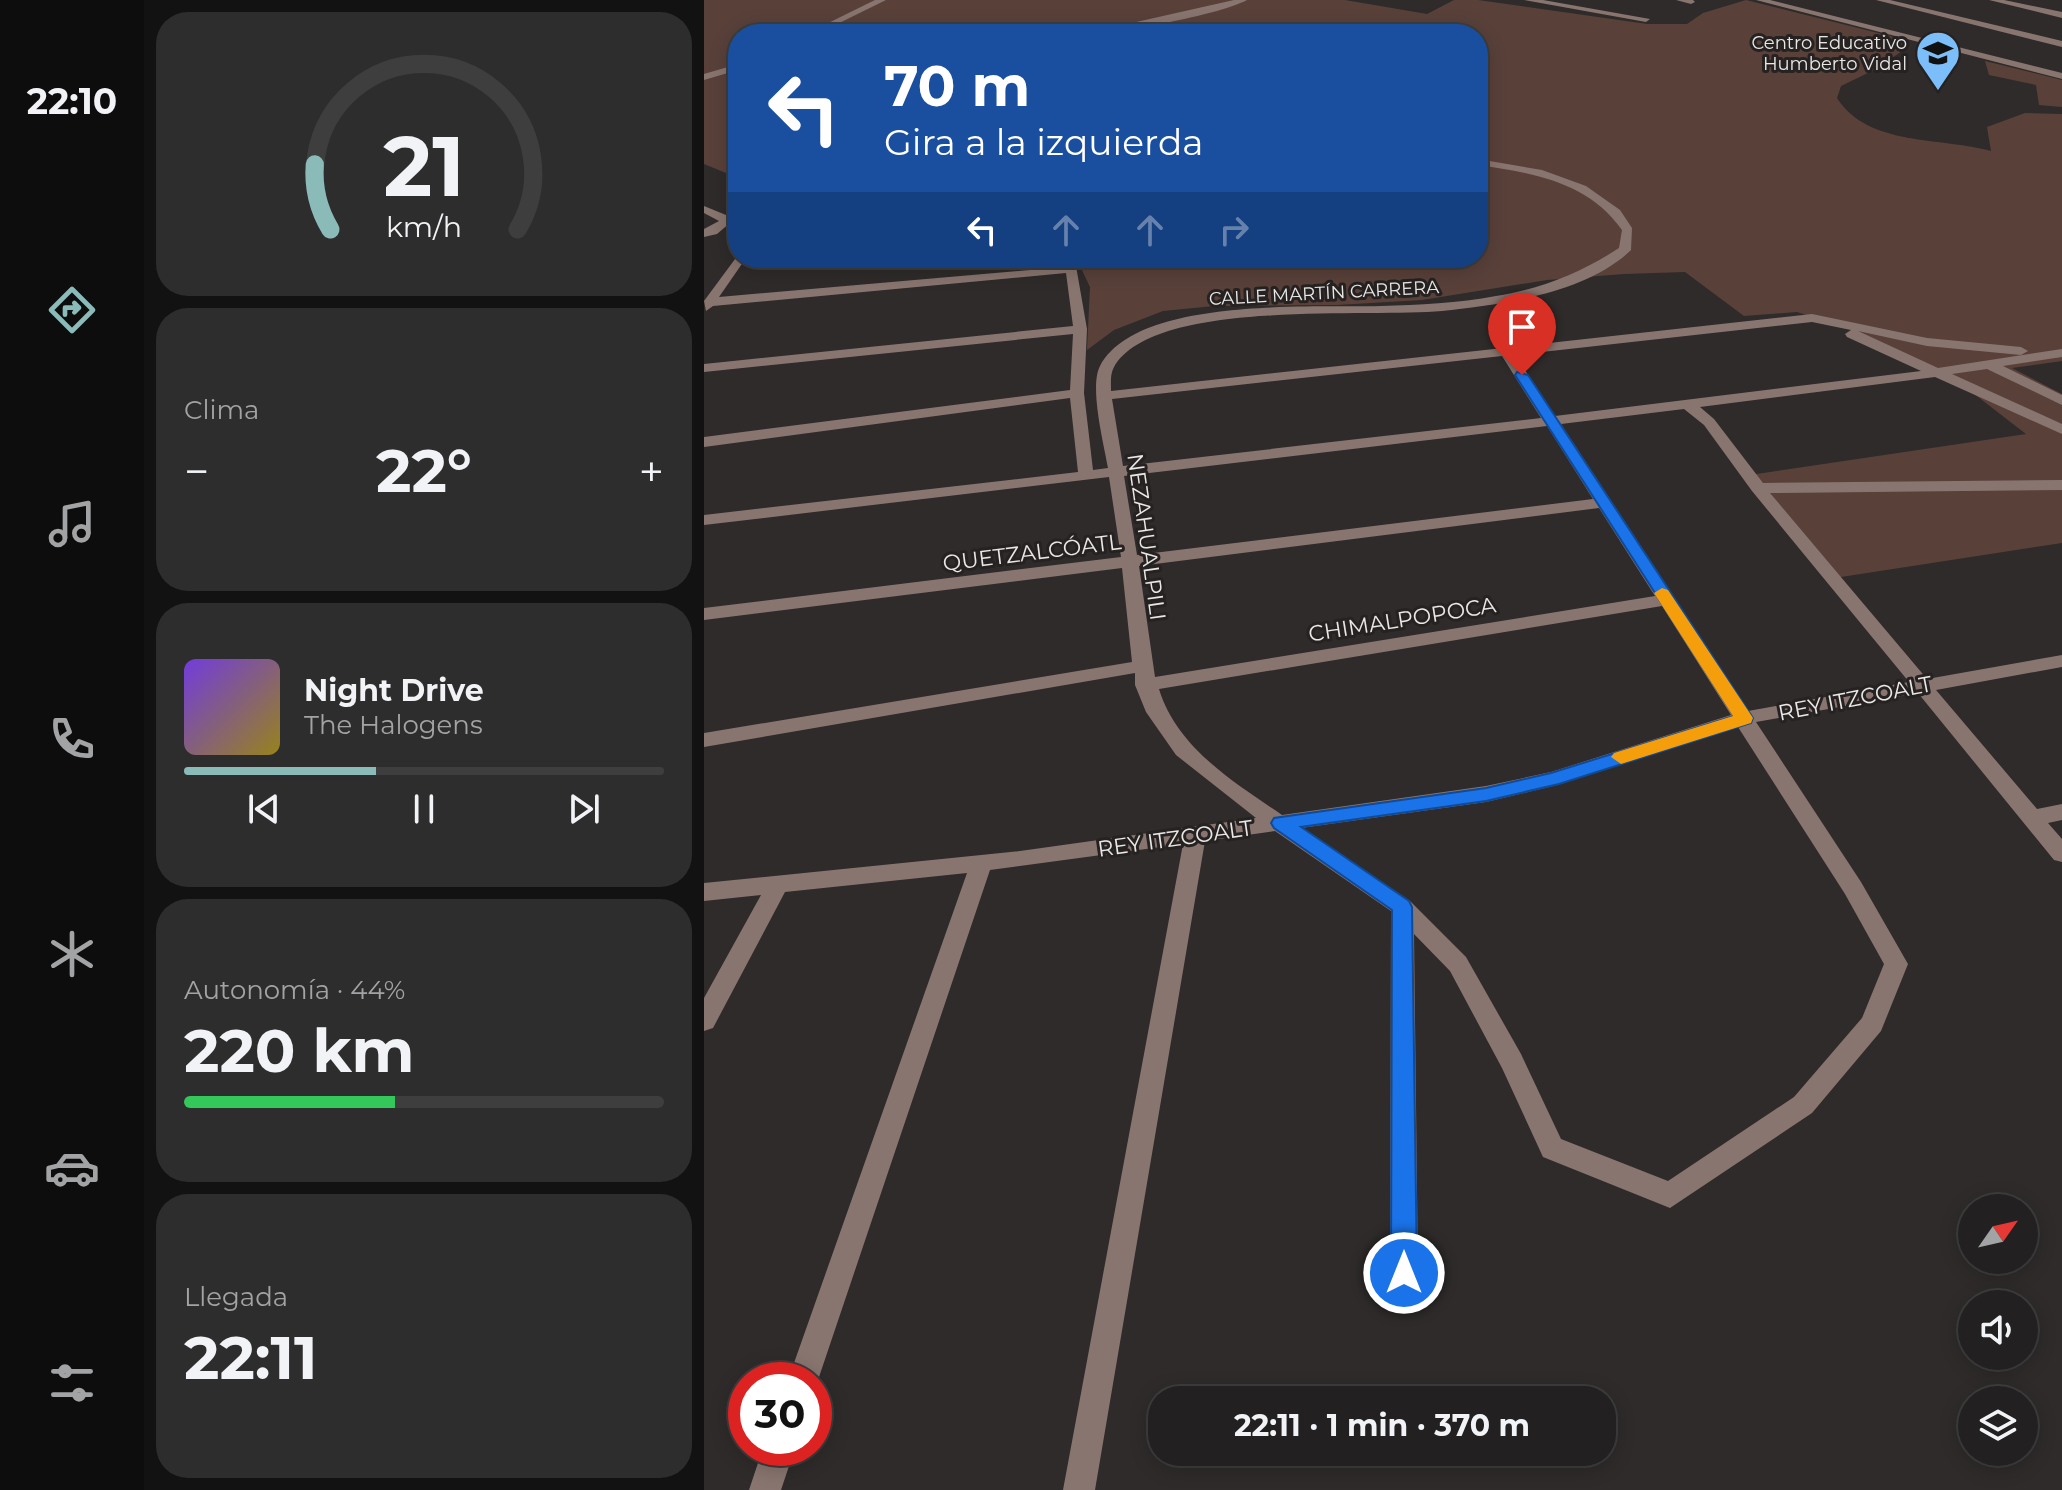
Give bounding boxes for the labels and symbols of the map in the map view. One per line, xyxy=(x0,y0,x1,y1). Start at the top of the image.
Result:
school or university icon: Centro Educativo Humberto Vidal xyxy=(1914,29,1962,92)
place label: Centro Educativo Humberto Vidal xyxy=(1751,32,1907,75)
street label: CALLE MARTÍN CARRERA xyxy=(1208,276,1440,310)
pin xyxy=(1488,293,1556,375)
street label: NEZAHUALPILI xyxy=(1121,452,1172,622)
street label: QUETZALCÓATL xyxy=(941,528,1123,577)
street label: CHIMALPOPOCA xyxy=(1306,591,1498,648)
street label: REY ITZCOALT xyxy=(1776,670,1935,727)
street label: REY ITZCOALT xyxy=(1096,814,1255,863)
north arrow xyxy=(1958,1194,2038,1274)
position arrow xyxy=(1362,1231,1446,1315)
speed limit sign: 30 xyxy=(728,1362,832,1466)

